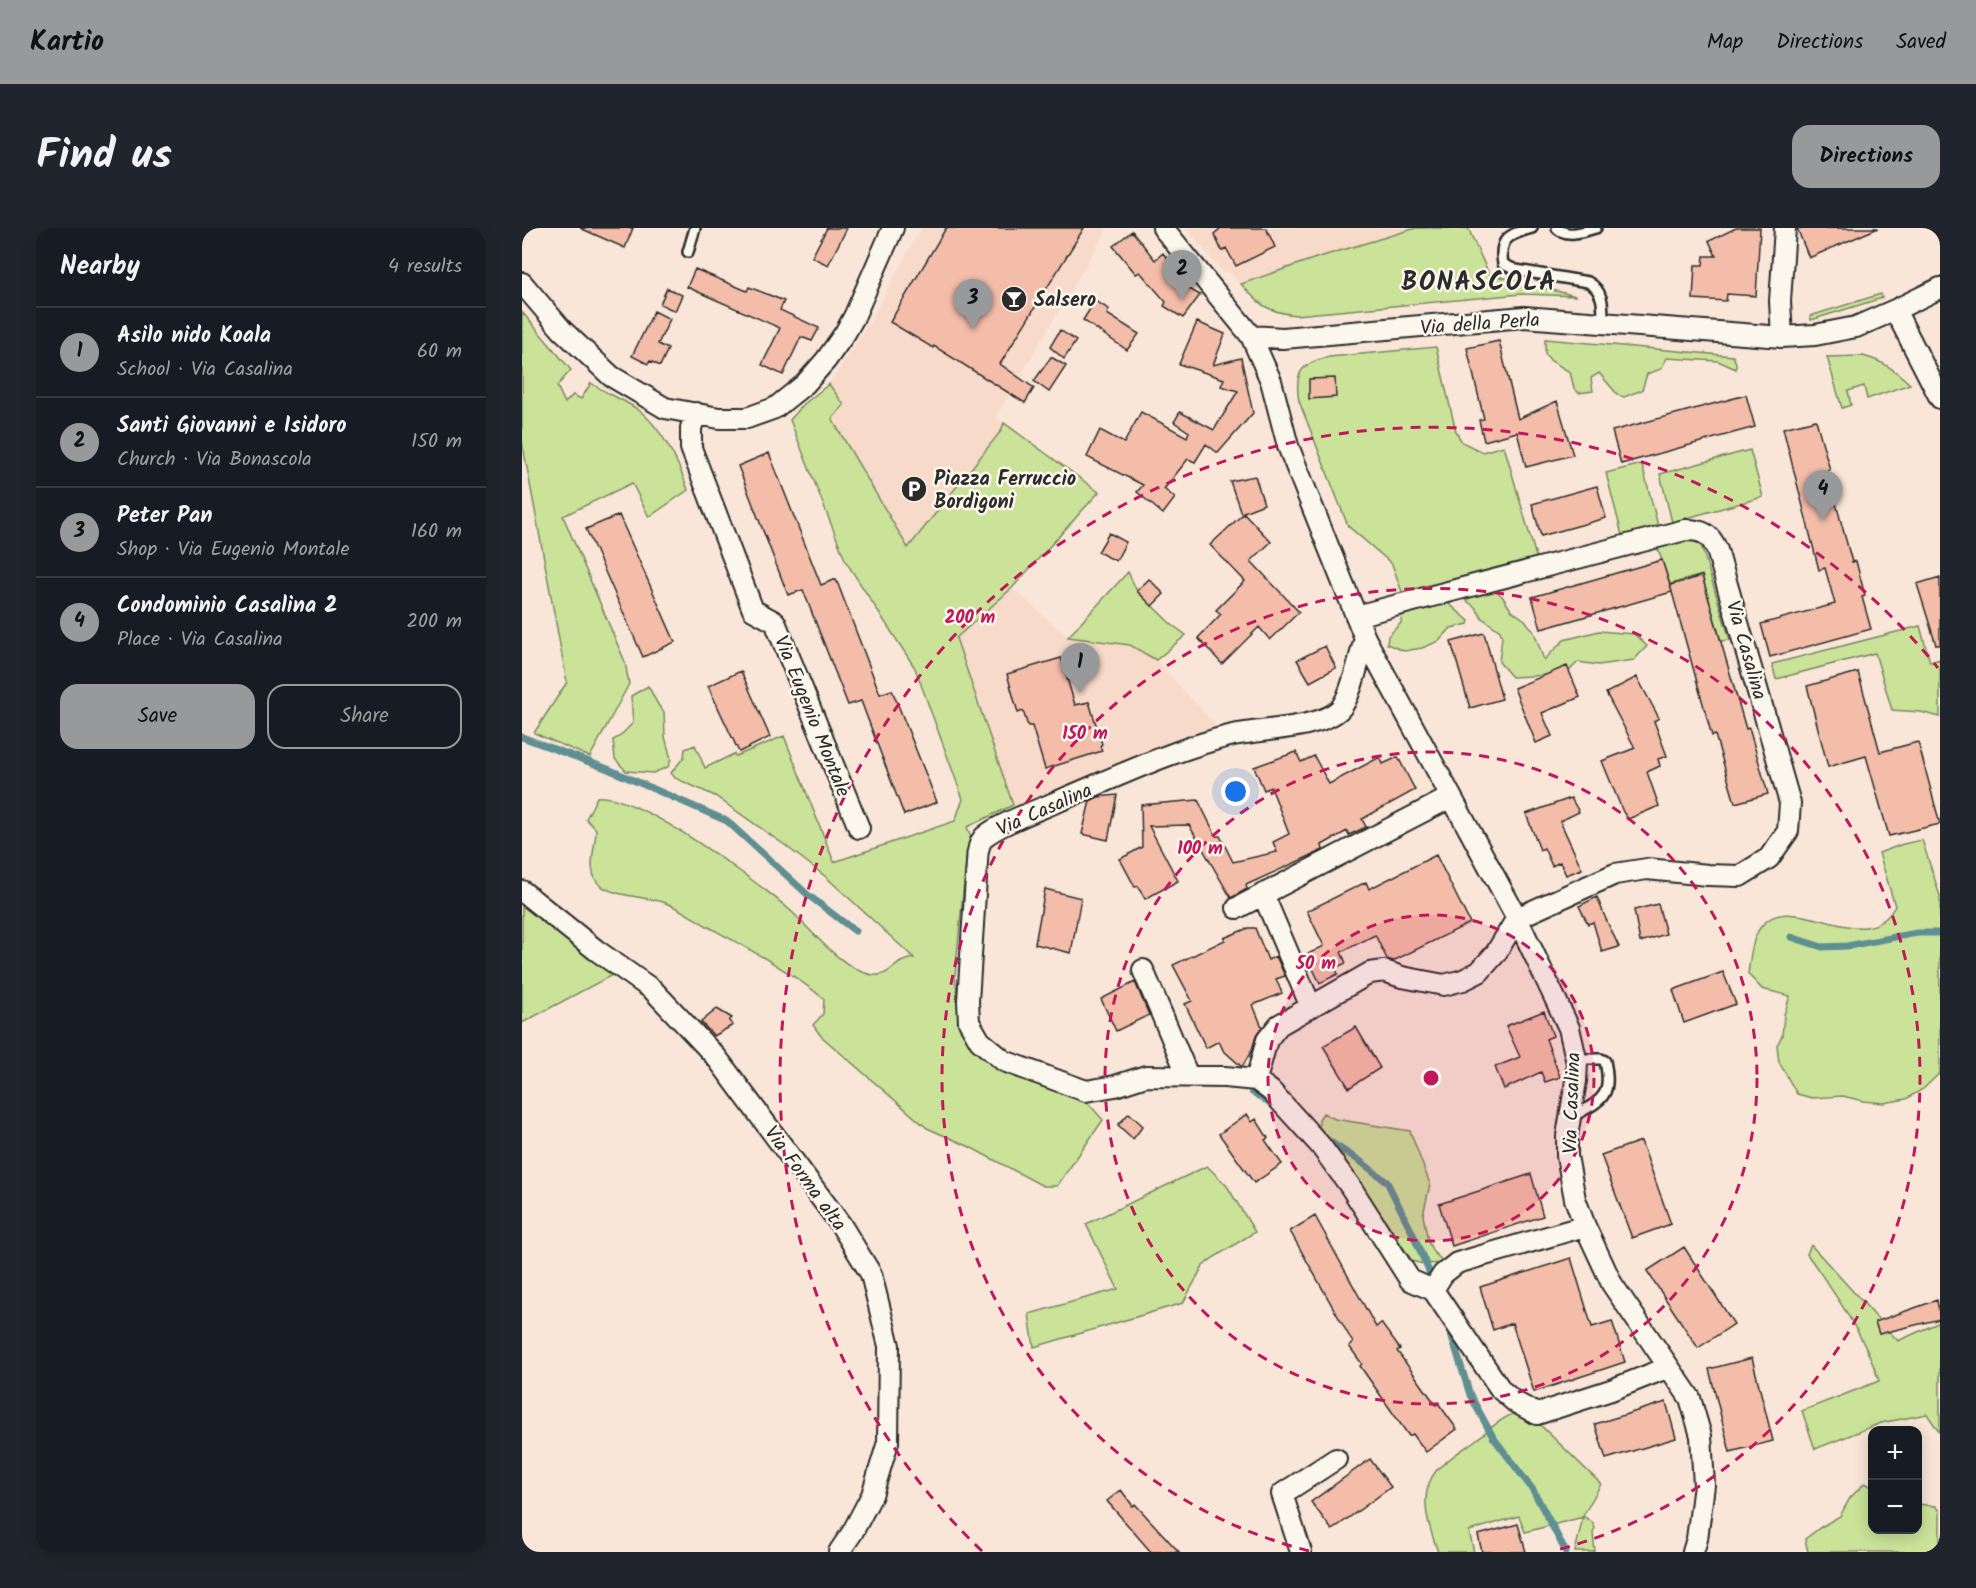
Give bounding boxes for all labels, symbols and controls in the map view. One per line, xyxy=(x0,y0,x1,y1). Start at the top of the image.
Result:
text: Kartio xyxy=(30,20,104,65)
text: Map xyxy=(1707,26,1743,59)
text: Directions xyxy=(1776,26,1863,59)
text: Saved xyxy=(1896,26,1946,59)
text: Find us xyxy=(36,123,172,190)
button: Directions xyxy=(1792,125,1940,188)
text: Nearby xyxy=(60,246,140,288)
pin: 2 xyxy=(1162,250,1202,300)
text: 4 results xyxy=(388,251,462,283)
district label: BONASCOLA xyxy=(1401,262,1557,304)
pin: 3 xyxy=(954,279,992,329)
bar icon: Salsero xyxy=(999,284,1029,314)
place label: Salsero xyxy=(1034,285,1096,317)
street label: Via della Perla xyxy=(1419,305,1541,345)
text: Asilo nido Koala xyxy=(117,319,271,354)
text: 1 xyxy=(76,336,83,368)
text: 60 m xyxy=(417,336,462,368)
text: School · Via Casalina xyxy=(117,354,293,386)
text: Santi Giovanni e Isidoro xyxy=(117,409,347,444)
text: 2 xyxy=(74,426,85,458)
text: 150 m xyxy=(411,426,462,458)
text: Church · Via Bonascola xyxy=(117,444,312,476)
place label: Piazza Ferruccio Bordigoni xyxy=(934,464,1076,519)
pin: 4 xyxy=(1804,470,1842,520)
parking icon: Piazza Ferruccio Bordigoni xyxy=(899,474,929,504)
text: Peter Pan xyxy=(117,499,212,534)
text: 3 xyxy=(74,516,85,548)
text: 160 m xyxy=(411,516,462,548)
text: Shop · Via Eugenio Montale xyxy=(117,534,349,566)
text: Condominio Casalina 2 xyxy=(117,589,337,624)
street label: Via Casalina xyxy=(1716,597,1774,704)
text: 200 m xyxy=(945,604,996,633)
text: 4 xyxy=(74,606,85,638)
text: 200 m xyxy=(406,606,462,638)
text: Place · Via Casalina xyxy=(117,624,283,656)
street label: Via Eugenio Montale xyxy=(764,631,858,802)
pin: 1 xyxy=(1060,644,1100,693)
button: Save xyxy=(60,684,255,749)
button: Share xyxy=(267,684,462,749)
text: 150 m xyxy=(1062,720,1108,749)
street label: Via Casalina xyxy=(992,776,1098,846)
your location xyxy=(1221,777,1250,806)
text: 100 m xyxy=(1177,835,1223,864)
text: 50 m xyxy=(1295,950,1336,979)
street label: Via Casalina xyxy=(1555,1052,1591,1154)
centre of rings xyxy=(1421,1068,1441,1088)
street label: Via Forma alta xyxy=(755,1120,854,1239)
map controls xyxy=(1868,1426,1922,1534)
button: + xyxy=(1868,1426,1922,1480)
button: − xyxy=(1868,1480,1922,1534)

